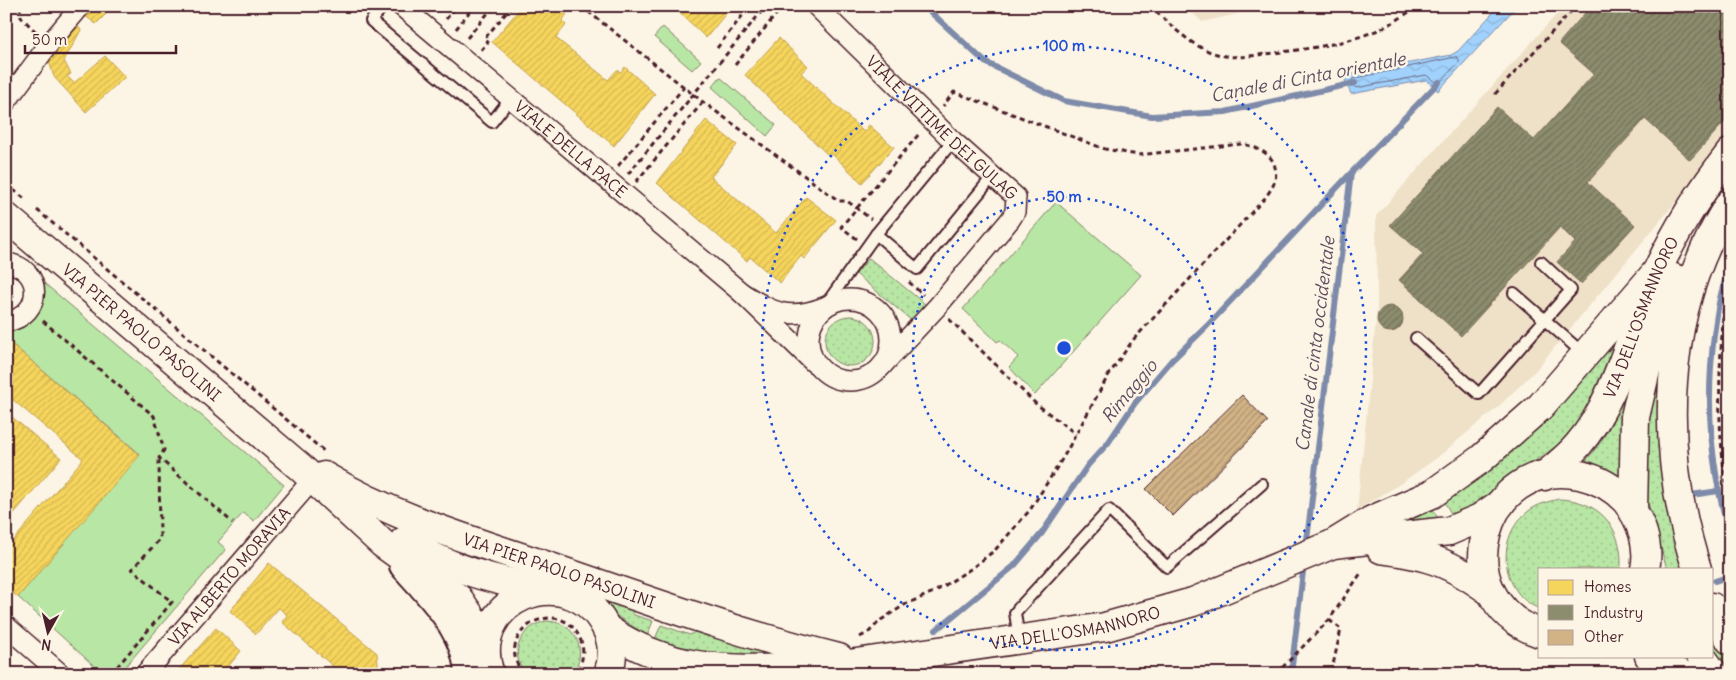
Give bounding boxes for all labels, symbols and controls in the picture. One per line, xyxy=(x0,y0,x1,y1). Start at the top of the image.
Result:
scale bar xyxy=(25,22,176,54)
text: 50 m xyxy=(32,30,67,49)
text: 100 m xyxy=(1043,36,1085,55)
water label: Canale di Cinta orientale xyxy=(1209,47,1409,107)
street label: VIALE VITTIME DEI GULAG xyxy=(862,51,1022,204)
street label: VIALE DELLA PACE xyxy=(511,96,631,202)
text: 50 m xyxy=(1046,187,1082,206)
street label: VIA DELL'OSMANNORO xyxy=(1599,233,1683,401)
water label: Canale di cinta occidentale xyxy=(1290,234,1340,453)
street label: VIA PIER PAOLO PASOLINI xyxy=(58,259,225,405)
centre of rings xyxy=(1055,339,1073,357)
water label: Rimaggio xyxy=(1096,354,1163,427)
street label: VIA ALBERTO MORAVIA xyxy=(164,503,294,650)
street label: VIA PIER PAOLO PASOLINI xyxy=(461,529,658,612)
legend xyxy=(1538,568,1714,658)
text: Homes xyxy=(1584,577,1631,596)
street label: VIA DELL'OSMANNORO xyxy=(989,602,1162,653)
text: Industry xyxy=(1584,603,1643,622)
north arrow xyxy=(22,608,72,658)
text: Other xyxy=(1584,627,1624,646)
text: N xyxy=(40,635,52,654)

